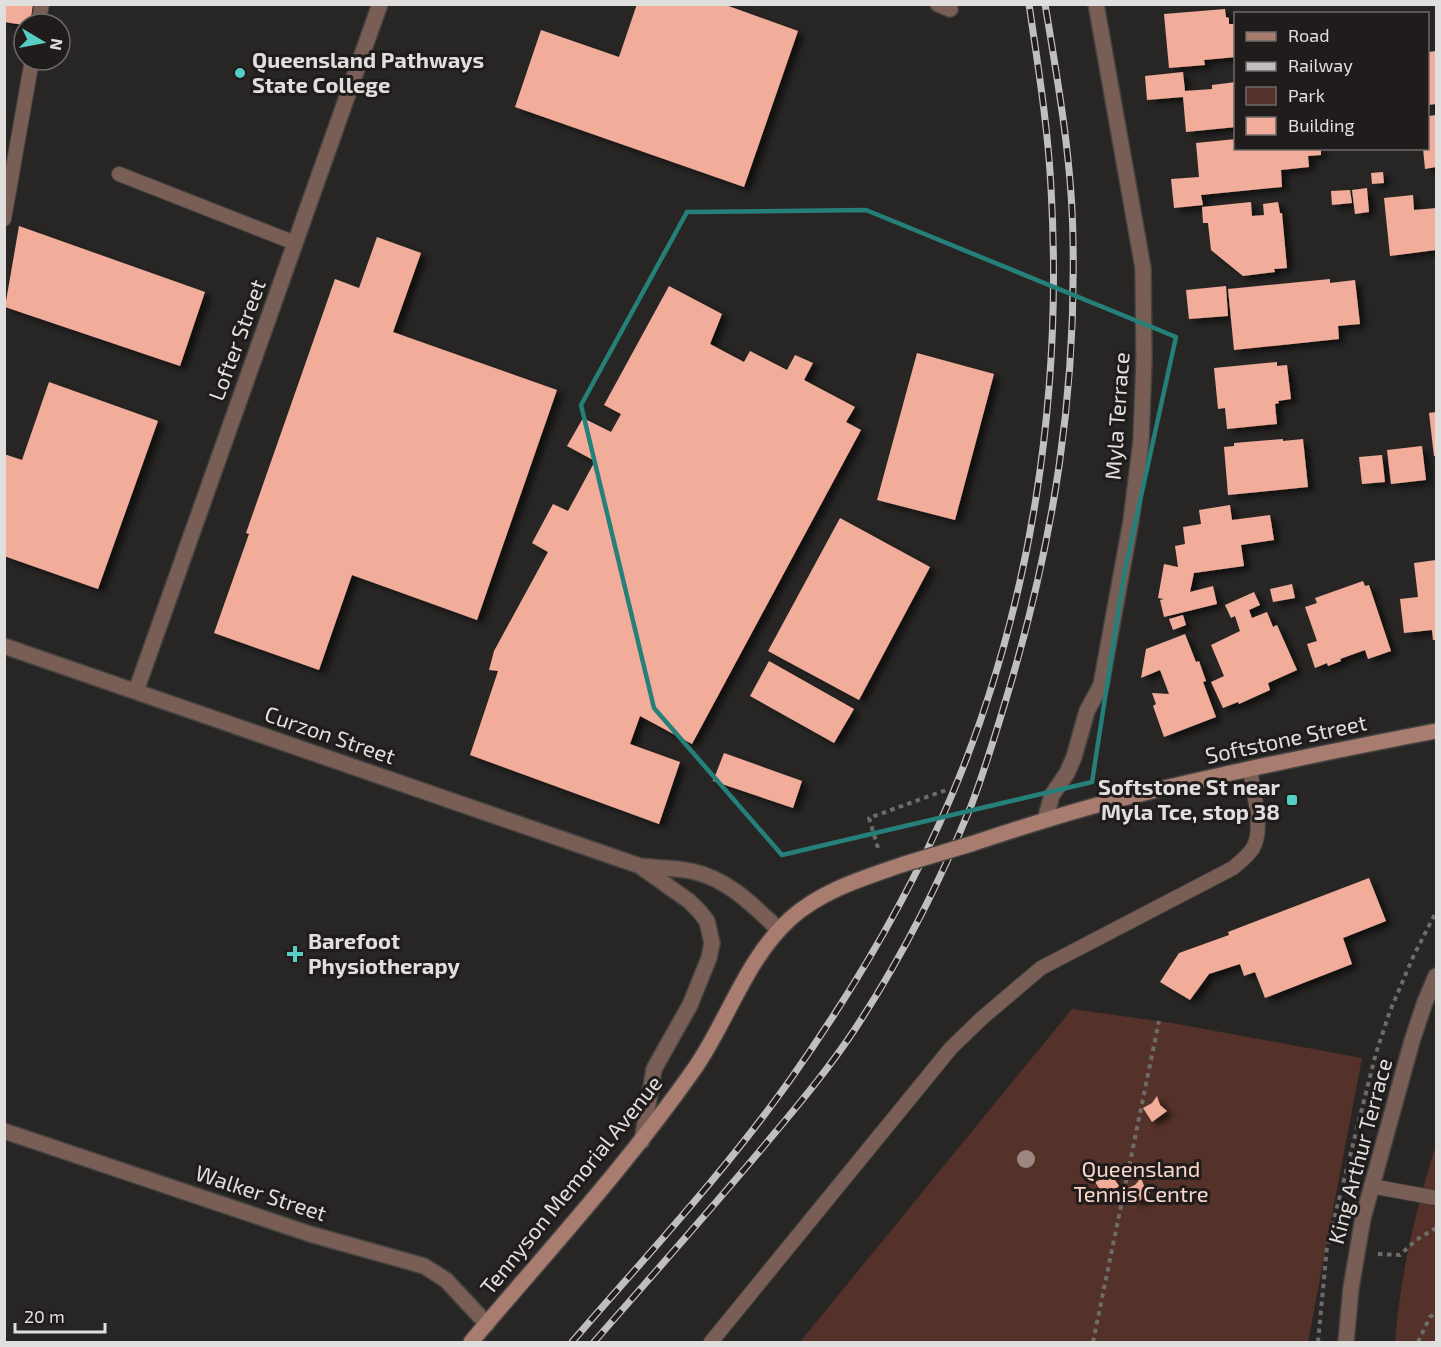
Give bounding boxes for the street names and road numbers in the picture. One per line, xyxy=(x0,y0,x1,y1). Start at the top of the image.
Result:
street label: Lofter Street xyxy=(202,276,270,404)
street label: Myla Terrace xyxy=(1099,351,1133,481)
street label: Curzon Street xyxy=(262,700,399,769)
street label: Softstone Street xyxy=(1203,708,1369,768)
street label: King Arthur Terrace xyxy=(1322,1055,1396,1246)
street label: Tennyson Memorial Avenue xyxy=(474,1070,667,1299)
street label: Walker Street xyxy=(192,1159,330,1225)

